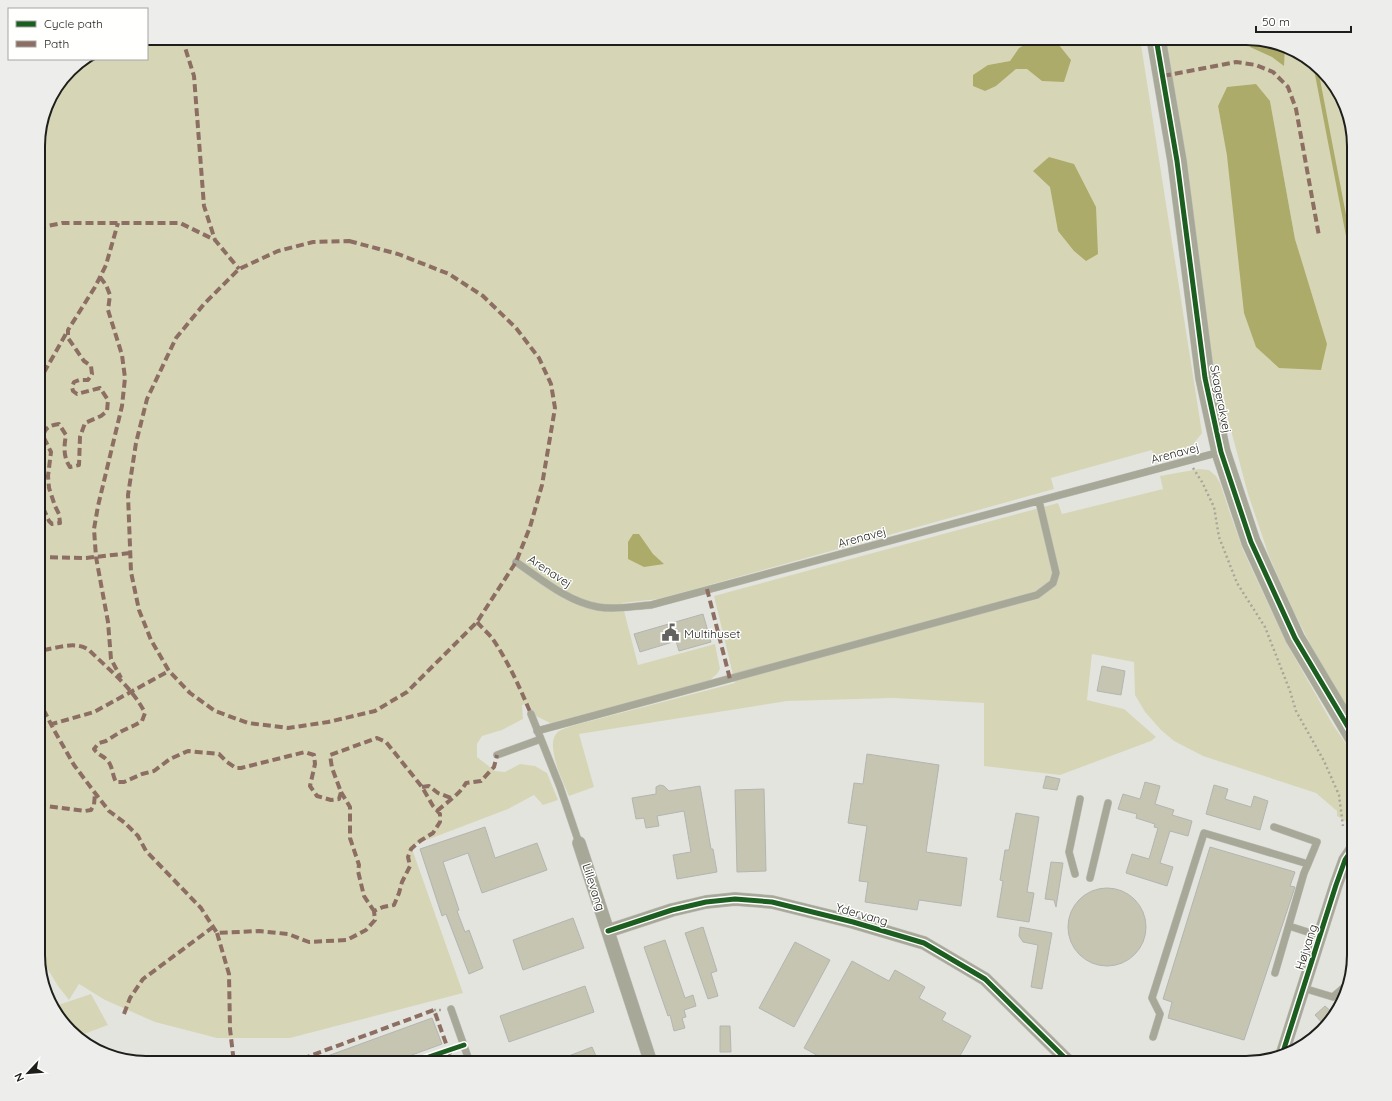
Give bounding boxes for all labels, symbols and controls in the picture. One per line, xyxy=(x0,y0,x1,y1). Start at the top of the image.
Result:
legend xyxy=(8,8,148,60)
scale bar xyxy=(1256,8,1351,34)
text: 50 m xyxy=(1262,14,1290,29)
text: Cycle path xyxy=(44,16,103,31)
text: Path xyxy=(44,36,69,51)
street label: Skagerakvej xyxy=(1207,364,1235,434)
street label: Arenavej xyxy=(1149,439,1201,467)
street label: Arenavej xyxy=(836,523,888,551)
street label: Arenavej xyxy=(525,551,575,591)
public building icon: Multihuset xyxy=(661,623,681,643)
place label: Multihuset xyxy=(684,626,740,641)
street label: Lillevang xyxy=(579,861,609,913)
street label: Ydervang xyxy=(834,899,890,929)
street label: Højvang xyxy=(1292,922,1320,972)
north arrow xyxy=(8,1053,48,1093)
text: N xyxy=(11,1071,27,1084)

